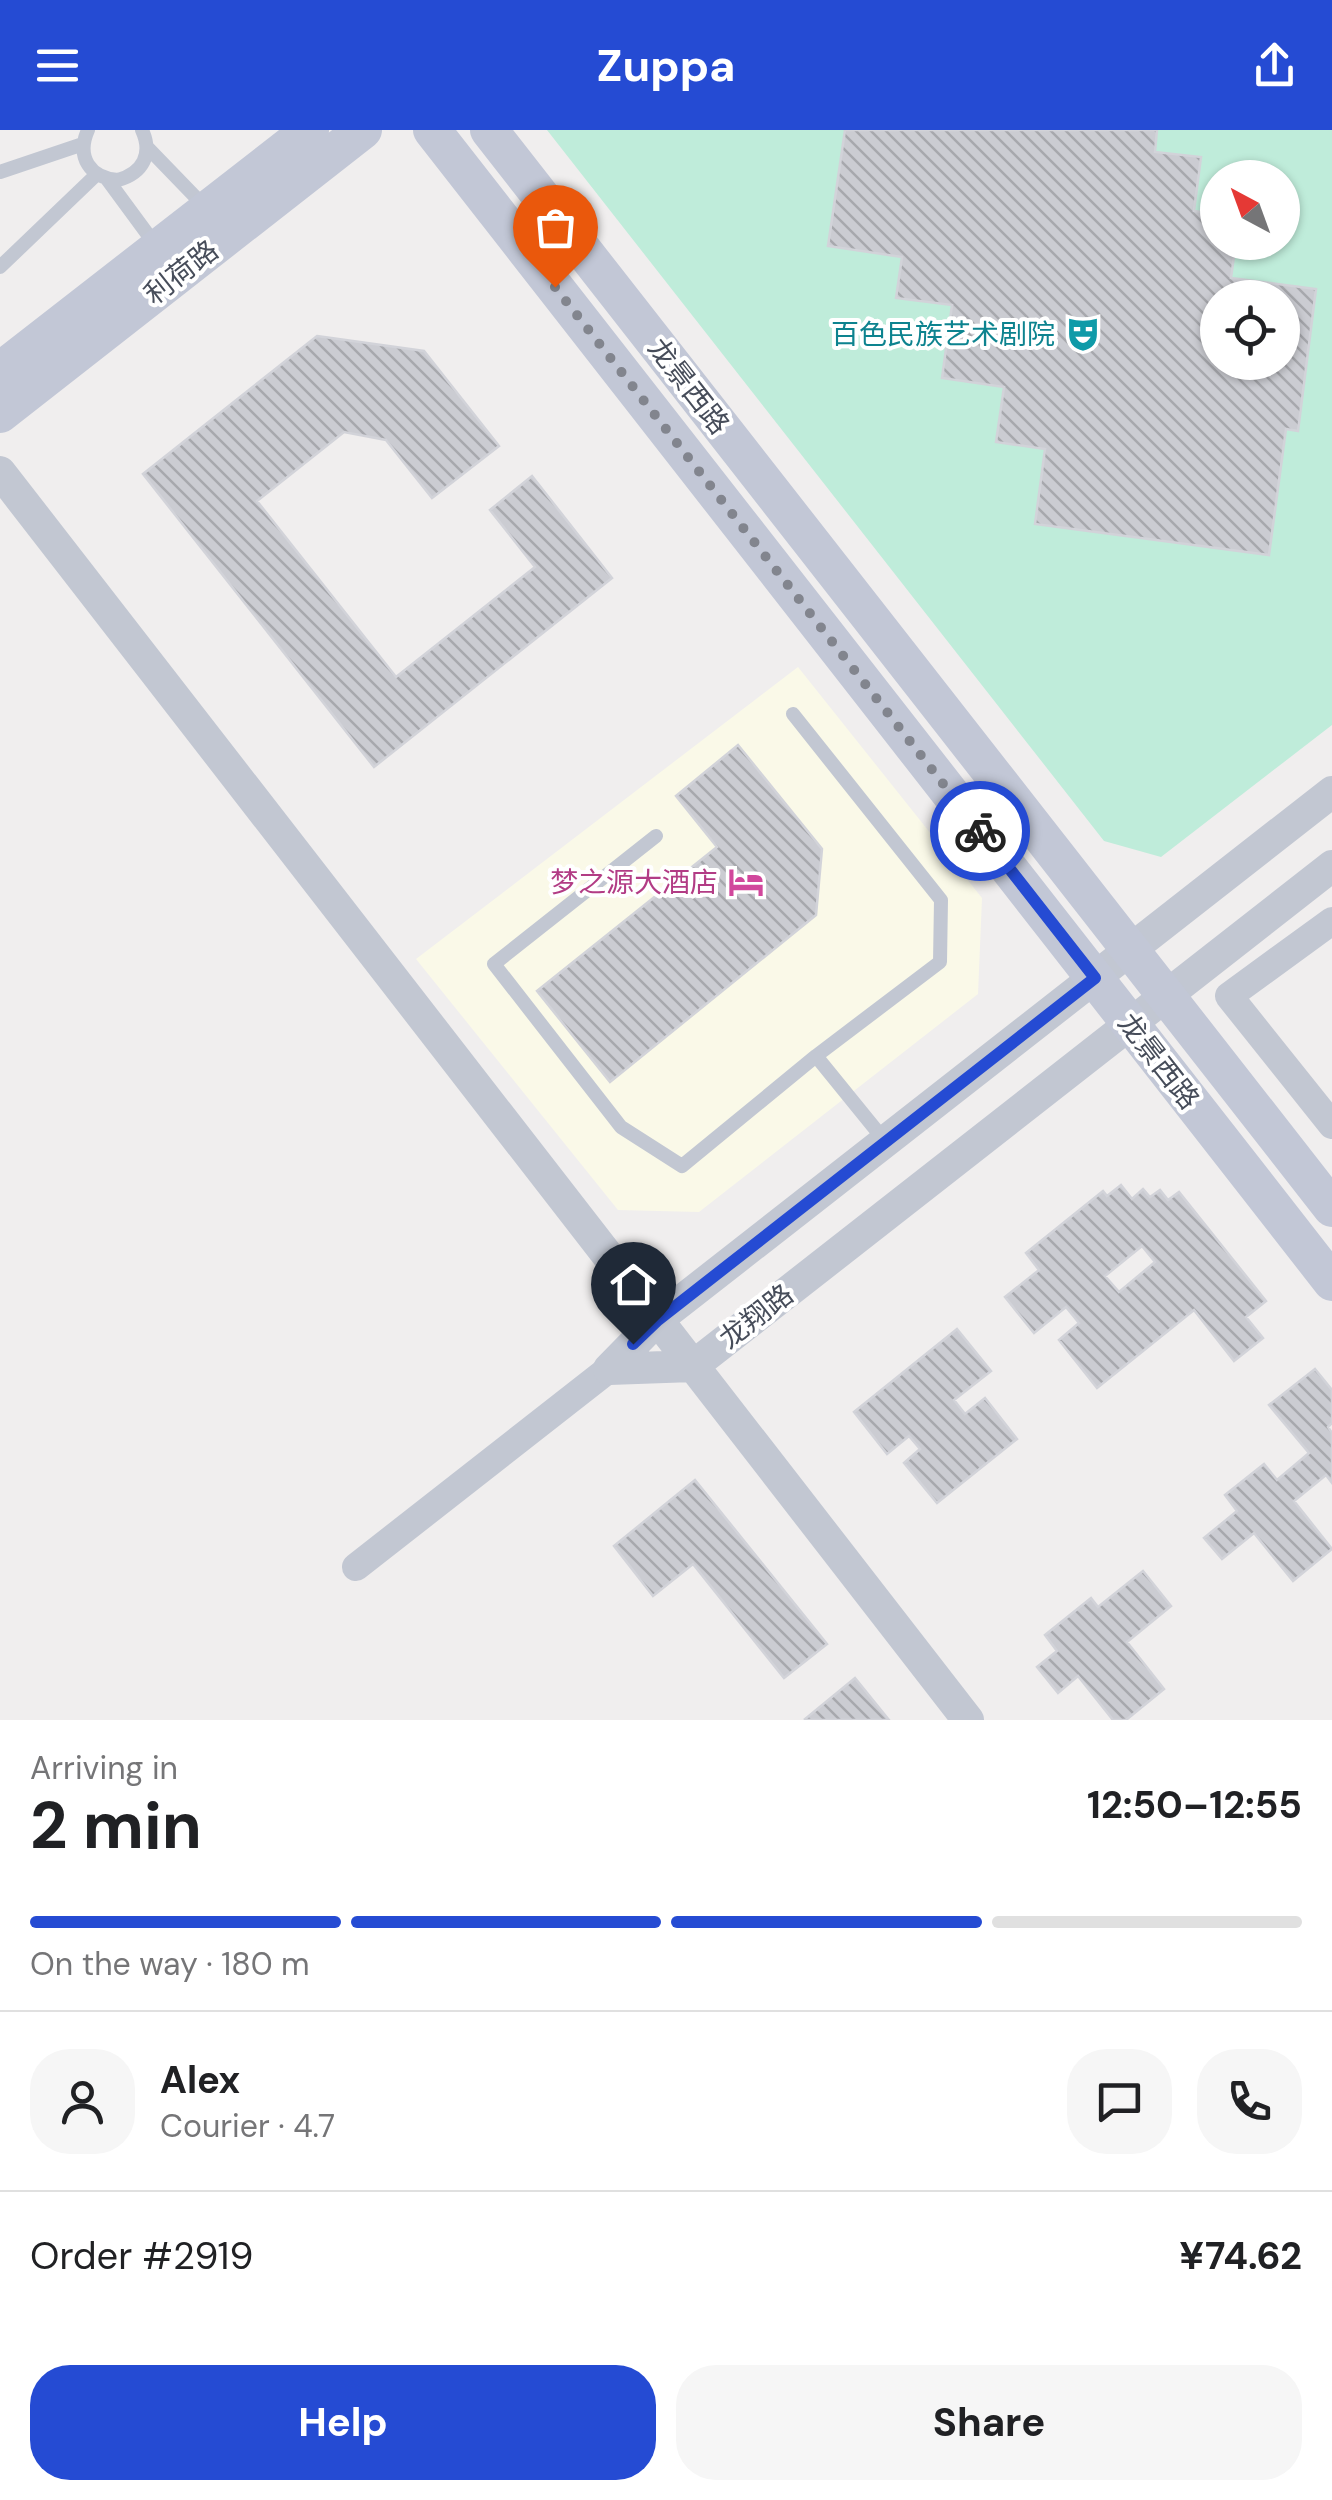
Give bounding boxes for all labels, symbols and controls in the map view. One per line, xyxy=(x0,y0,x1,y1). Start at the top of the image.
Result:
text: Zuppa xyxy=(596,36,736,95)
icon: menu xyxy=(30,38,85,93)
icon: share xyxy=(1247,38,1302,93)
north arrow xyxy=(1200,160,1300,260)
map controls xyxy=(1200,160,1300,380)
pin xyxy=(513,185,598,288)
icon: bag xyxy=(528,200,583,255)
street label: 利荷路 xyxy=(137,232,226,313)
button: locate xyxy=(1200,280,1300,380)
theatre icon: 百色民族艺术剧院 xyxy=(1064,315,1102,353)
place label: 百色民族艺术剧院 xyxy=(831,316,1055,353)
street label: 龙景西路 xyxy=(640,331,738,442)
courier xyxy=(930,781,1030,881)
icon: bike xyxy=(953,804,1008,859)
hotel icon: 梦之源大酒店 xyxy=(727,863,765,901)
place label: 梦之源大酒店 xyxy=(550,864,718,901)
street label: 龙景西路 xyxy=(1110,1006,1208,1117)
pin xyxy=(591,1242,676,1345)
icon: home xyxy=(606,1257,661,1312)
street label: 龙翔路 xyxy=(712,1276,801,1357)
text: Arriving in xyxy=(30,1747,178,1789)
text: 12:50–12:55 xyxy=(1087,1780,1302,1830)
text: 2 min xyxy=(30,1784,202,1868)
text: On the way · 180 m xyxy=(30,1943,310,1985)
button: person xyxy=(30,2049,135,2154)
button: chat xyxy=(1067,2049,1172,2154)
button: phone xyxy=(1197,2049,1302,2154)
text: Alex xyxy=(160,2055,240,2105)
text: Courier · 4.7 xyxy=(160,2105,335,2147)
text: Order #2919 xyxy=(30,2231,253,2281)
text: ¥74.62 xyxy=(1179,2231,1302,2281)
button: Help xyxy=(30,2365,656,2480)
button: Share xyxy=(676,2365,1302,2480)

